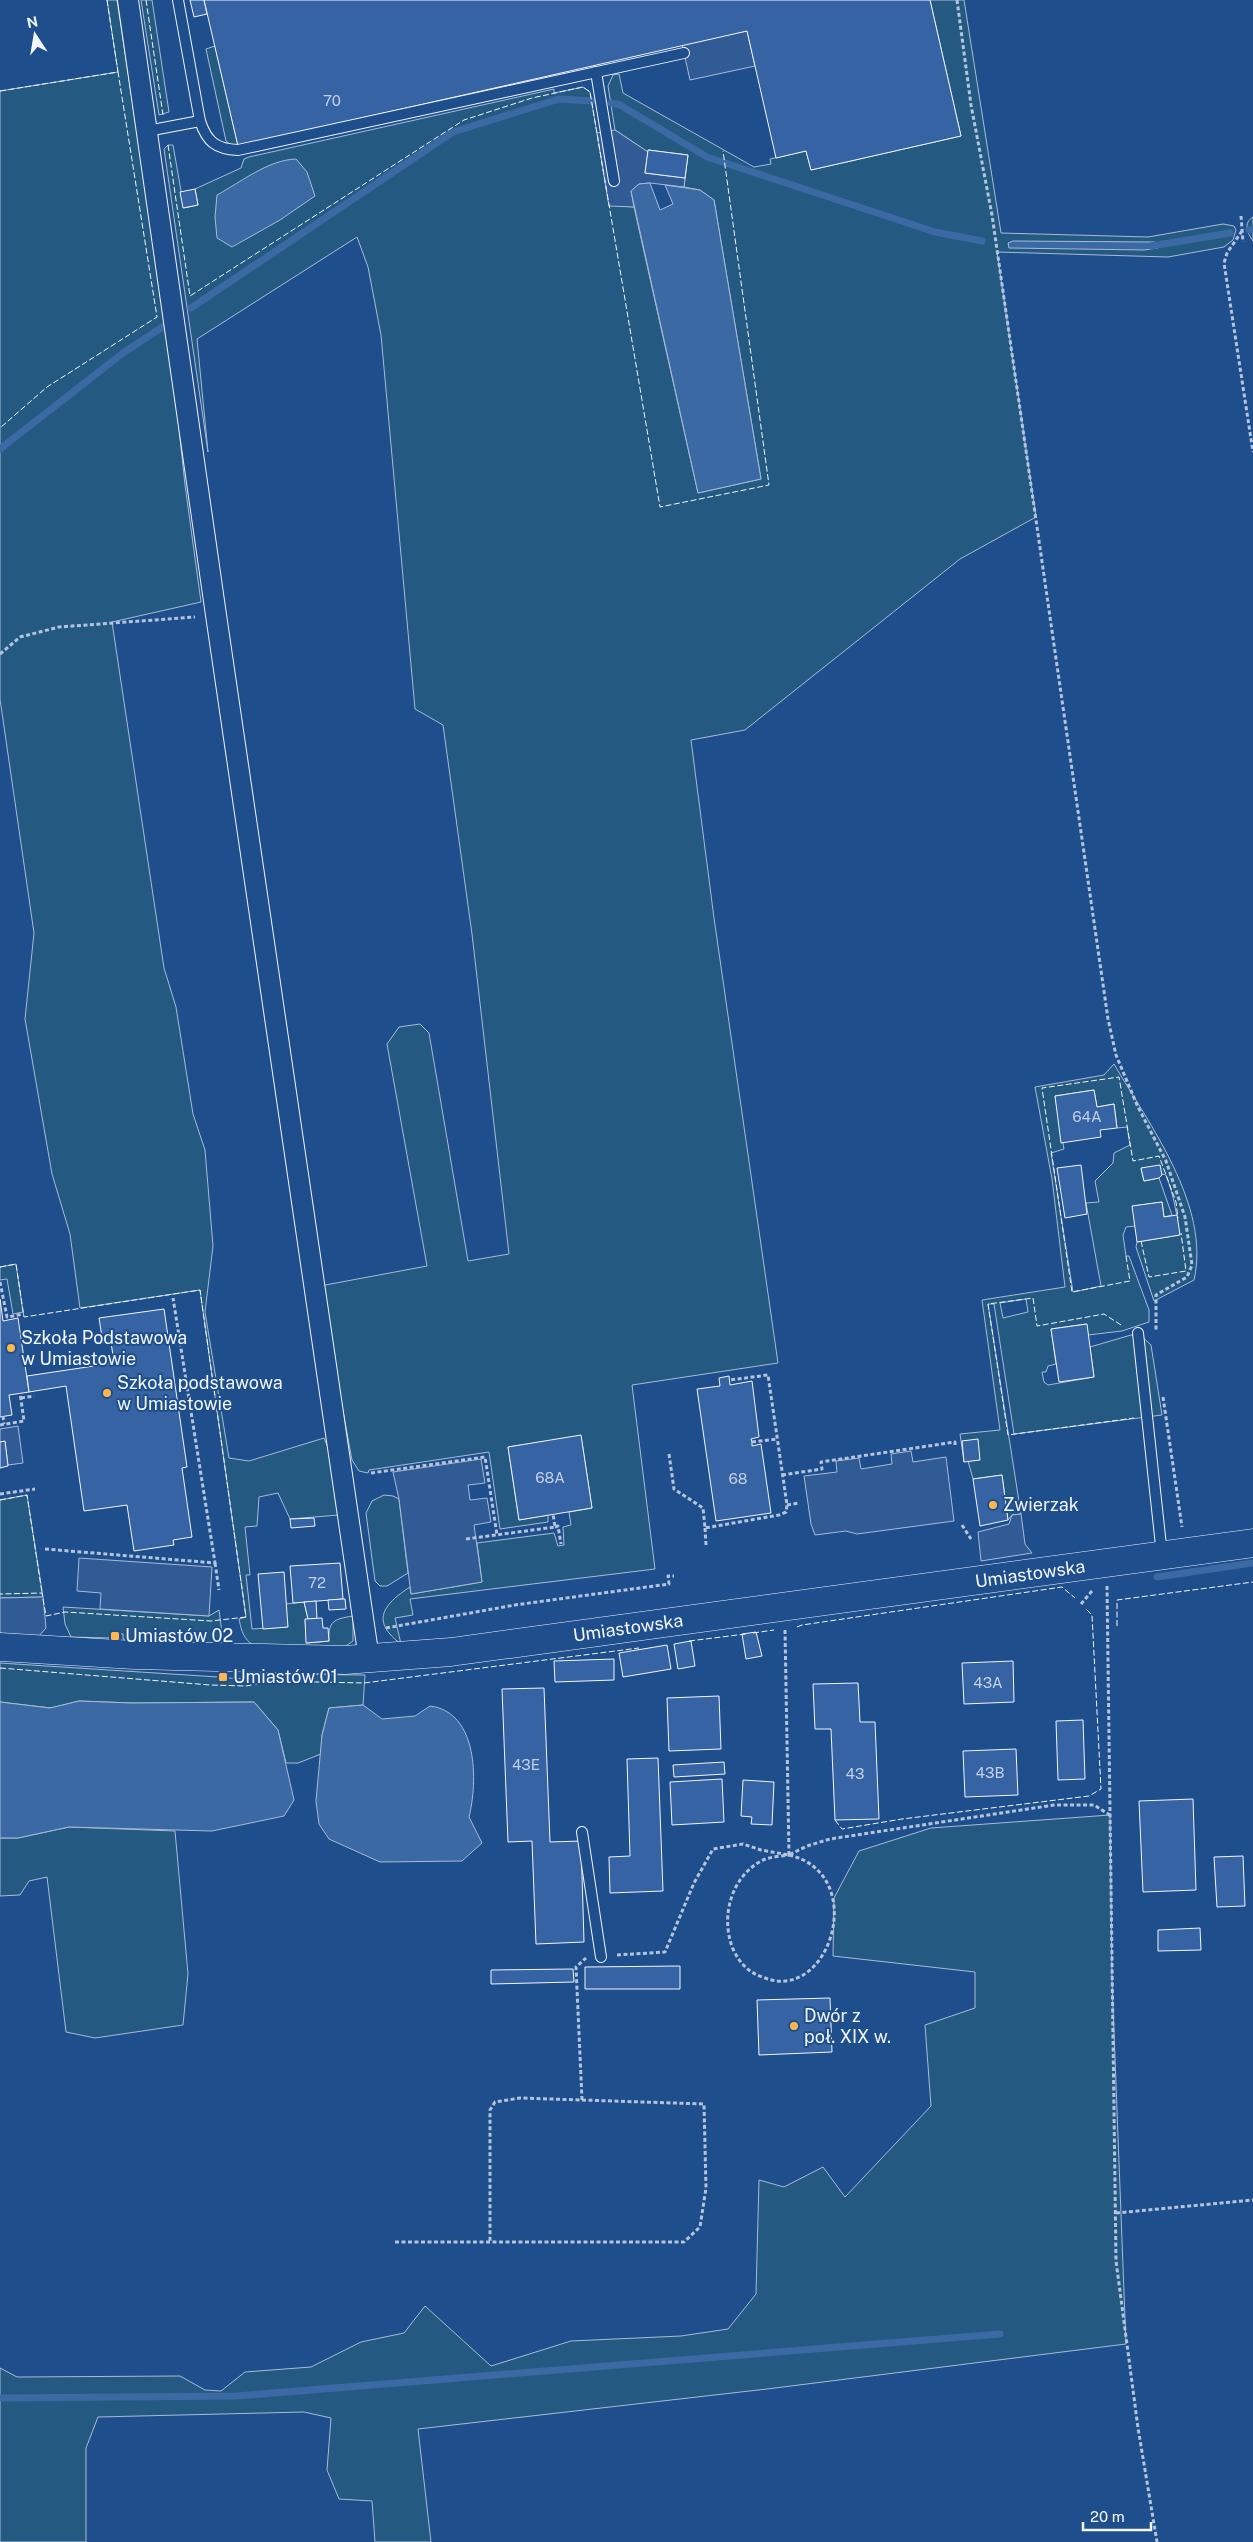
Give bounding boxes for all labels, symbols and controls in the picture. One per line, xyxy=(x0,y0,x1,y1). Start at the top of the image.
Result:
north arrow xyxy=(10,10,60,60)
text: N xyxy=(25,13,39,31)
house number: 70 xyxy=(323,92,341,109)
house number: 64A xyxy=(1072,1108,1102,1125)
place label: Szkoła Podstawowa w Umiastowie xyxy=(21,1327,187,1369)
marker: Szkoła Podstawowa w Umiastowie xyxy=(5,1342,17,1354)
place label: Szkoła podstawowa w Umiastowie xyxy=(117,1372,283,1414)
marker: Szkoła podstawowa w Umiastowie xyxy=(101,1387,113,1399)
house number: 68A xyxy=(535,1469,565,1486)
house number: 68 xyxy=(729,1470,747,1487)
place label: Zwierzak xyxy=(1003,1494,1079,1515)
marker: Zwierzak xyxy=(987,1499,999,1511)
street label: Umiastowska xyxy=(974,1555,1086,1592)
house number: 72 xyxy=(308,1574,326,1591)
street label: Umiastowska xyxy=(572,1609,684,1646)
place label: Umiastów 02 xyxy=(125,1625,233,1646)
marker: Umiastów 02 xyxy=(109,1630,121,1642)
place label: Umiastów 01 xyxy=(233,1666,338,1687)
marker: Umiastów 01 xyxy=(217,1671,229,1683)
house number: 43A xyxy=(973,1674,1003,1691)
house number: 43E xyxy=(512,1756,540,1773)
house number: 43B xyxy=(976,1764,1004,1781)
house number: 43 xyxy=(846,1765,864,1782)
place label: Dwór z poł. XIX w. xyxy=(804,2005,891,2047)
marker: Dwór z poł. XIX w. xyxy=(788,2020,800,2032)
scale bar xyxy=(1083,2500,1150,2532)
text: 20 m xyxy=(1090,2508,1125,2525)

